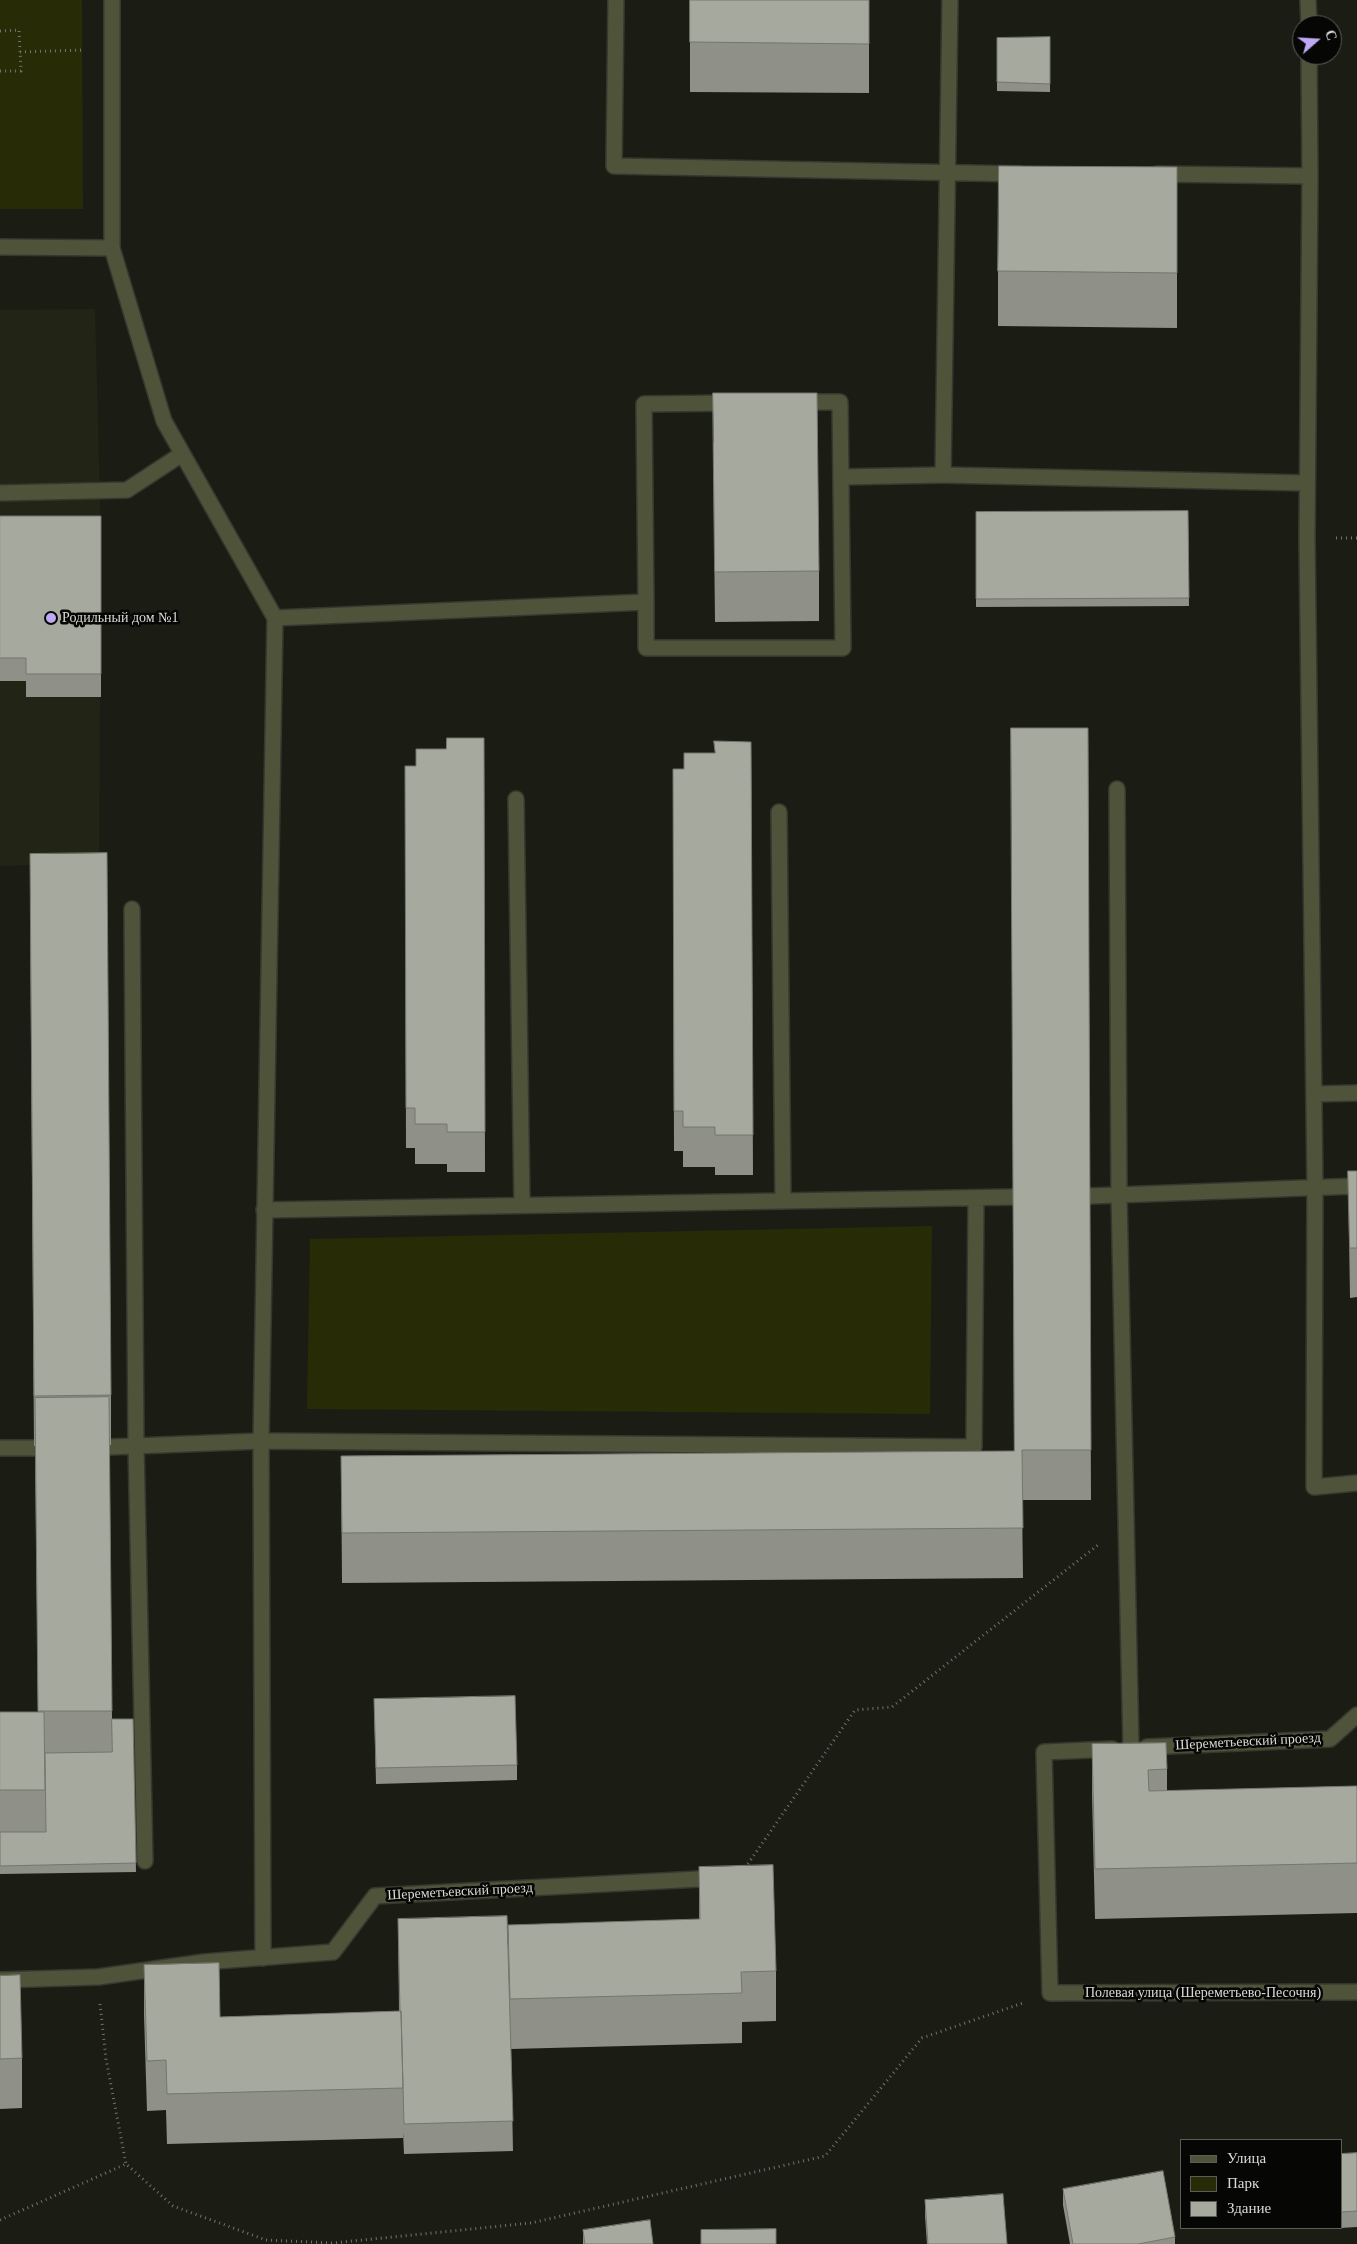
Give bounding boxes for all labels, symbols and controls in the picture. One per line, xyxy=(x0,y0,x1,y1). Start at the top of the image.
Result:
north arrow xyxy=(1292,15,1342,65)
text: С xyxy=(1322,28,1339,43)
place label: Родильный дом №1 xyxy=(62,610,178,626)
marker: Родильный дом №1 xyxy=(44,611,58,625)
street label: Шереметьевский проезд xyxy=(1175,1730,1321,1754)
street label: Шереметьевский проезд xyxy=(387,1880,533,1904)
street label: Полевая улица (Шереметьево-Песочня) xyxy=(1085,1985,1321,2001)
legend xyxy=(1180,2139,1342,2229)
text: Улица xyxy=(1227,2150,1266,2166)
text: Парк xyxy=(1227,2175,1259,2191)
text: Здание xyxy=(1227,2200,1271,2216)

